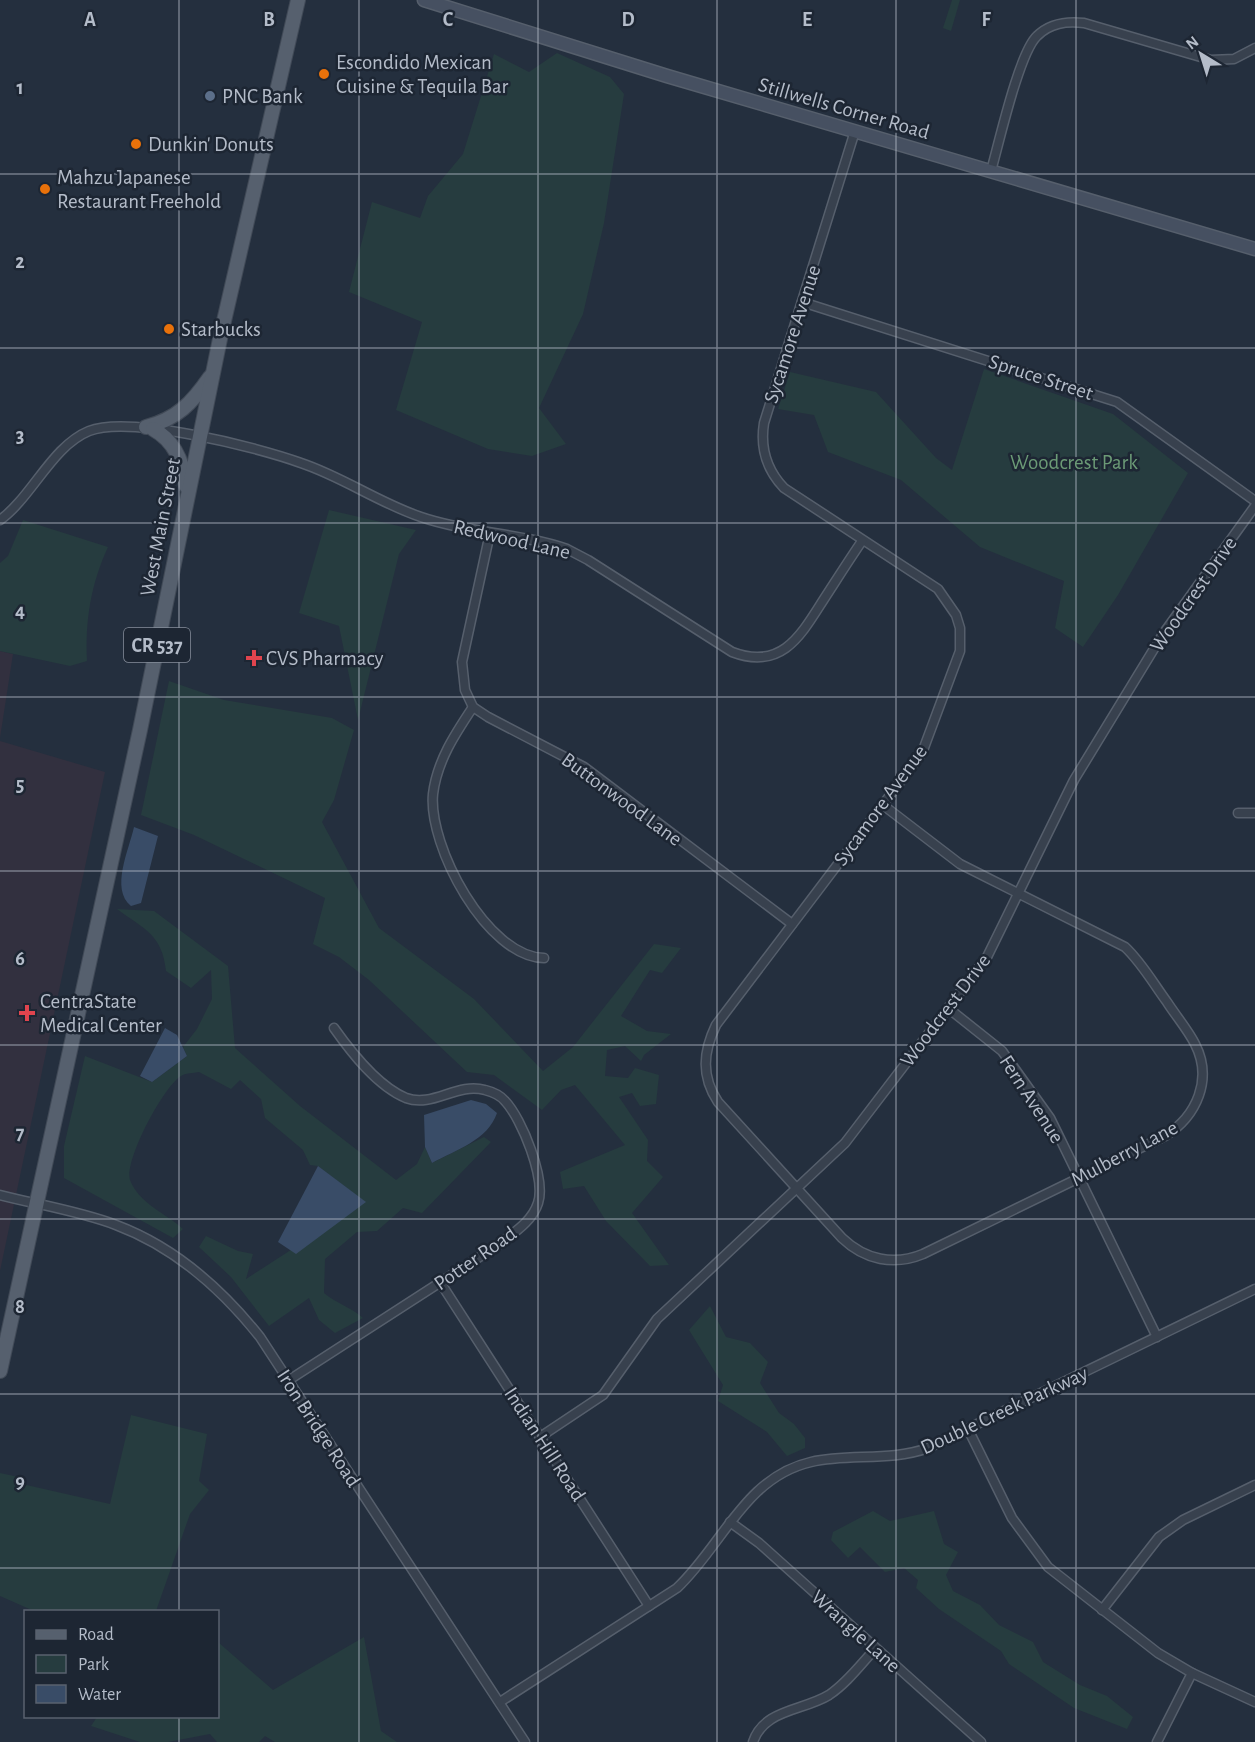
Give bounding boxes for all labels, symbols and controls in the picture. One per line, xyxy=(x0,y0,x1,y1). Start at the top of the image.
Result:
text: A xyxy=(84,10,96,30)
text: B xyxy=(263,10,275,30)
text: C xyxy=(443,10,454,30)
text: D xyxy=(621,10,635,30)
text: E xyxy=(802,10,812,30)
text: F xyxy=(981,10,991,30)
north arrow xyxy=(1171,24,1231,84)
text: N xyxy=(1183,33,1202,53)
place label: Escondido Mexican Cuisine & Tequila Bar xyxy=(336,52,509,97)
marker: Escondido Mexican Cuisine & Tequila Bar xyxy=(317,67,331,81)
street label: Stillwells Corner Road xyxy=(756,74,932,143)
text: 1 xyxy=(16,78,24,98)
place label: PNC Bank xyxy=(222,86,303,107)
marker: PNC Bank xyxy=(203,89,217,103)
place label: Dunkin' Donuts xyxy=(148,134,274,155)
marker: Dunkin' Donuts xyxy=(129,137,143,151)
place label: Mahzu Japanese Restaurant Freehold xyxy=(57,167,221,212)
marker: Mahzu Japanese Restaurant Freehold xyxy=(38,182,52,196)
text: 2 xyxy=(15,252,25,272)
street label: Sycamore Avenue xyxy=(760,263,825,406)
place label: Starbucks xyxy=(181,319,261,340)
marker: Starbucks xyxy=(162,322,176,336)
street label: Spruce Street xyxy=(986,351,1096,404)
text: 3 xyxy=(16,426,24,446)
park label: Woodcrest Park xyxy=(1010,452,1138,473)
street label: West Main Street xyxy=(137,456,184,598)
street label: Redwood Lane xyxy=(452,516,572,563)
street label: Woodcrest Drive xyxy=(1146,533,1241,656)
text: 4 xyxy=(15,601,25,621)
road number: CR 537 xyxy=(124,628,190,662)
place label: CVS Pharmacy xyxy=(266,648,384,669)
marker: CVS Pharmacy xyxy=(247,651,261,665)
street label: Sycamore Avenue xyxy=(830,741,931,870)
street label: Buttonwood Lane xyxy=(558,749,686,850)
text: 5 xyxy=(16,775,24,795)
text: 6 xyxy=(15,949,25,969)
street label: Woodcrest Drive xyxy=(896,950,994,1071)
place label: CentraState Medical Center xyxy=(40,991,162,1036)
marker: CentraState Medical Center xyxy=(18,1004,36,1022)
street label: Fern Avenue xyxy=(995,1051,1068,1147)
street label: Mulberry Lane xyxy=(1067,1117,1181,1190)
text: 7 xyxy=(16,1123,25,1143)
street label: Potter Road xyxy=(430,1222,520,1294)
text: 8 xyxy=(15,1297,25,1317)
street label: Double Creek Parkway xyxy=(917,1363,1091,1458)
street label: Iron Bridge Road xyxy=(273,1366,364,1491)
street label: Indian Hill Road xyxy=(500,1384,589,1505)
text: 9 xyxy=(15,1472,25,1492)
street label: Wrangle Lane xyxy=(807,1586,904,1677)
legend xyxy=(24,1610,219,1718)
text: Road xyxy=(78,1626,114,1644)
text: Park xyxy=(78,1656,110,1674)
text: Water xyxy=(78,1686,121,1704)

